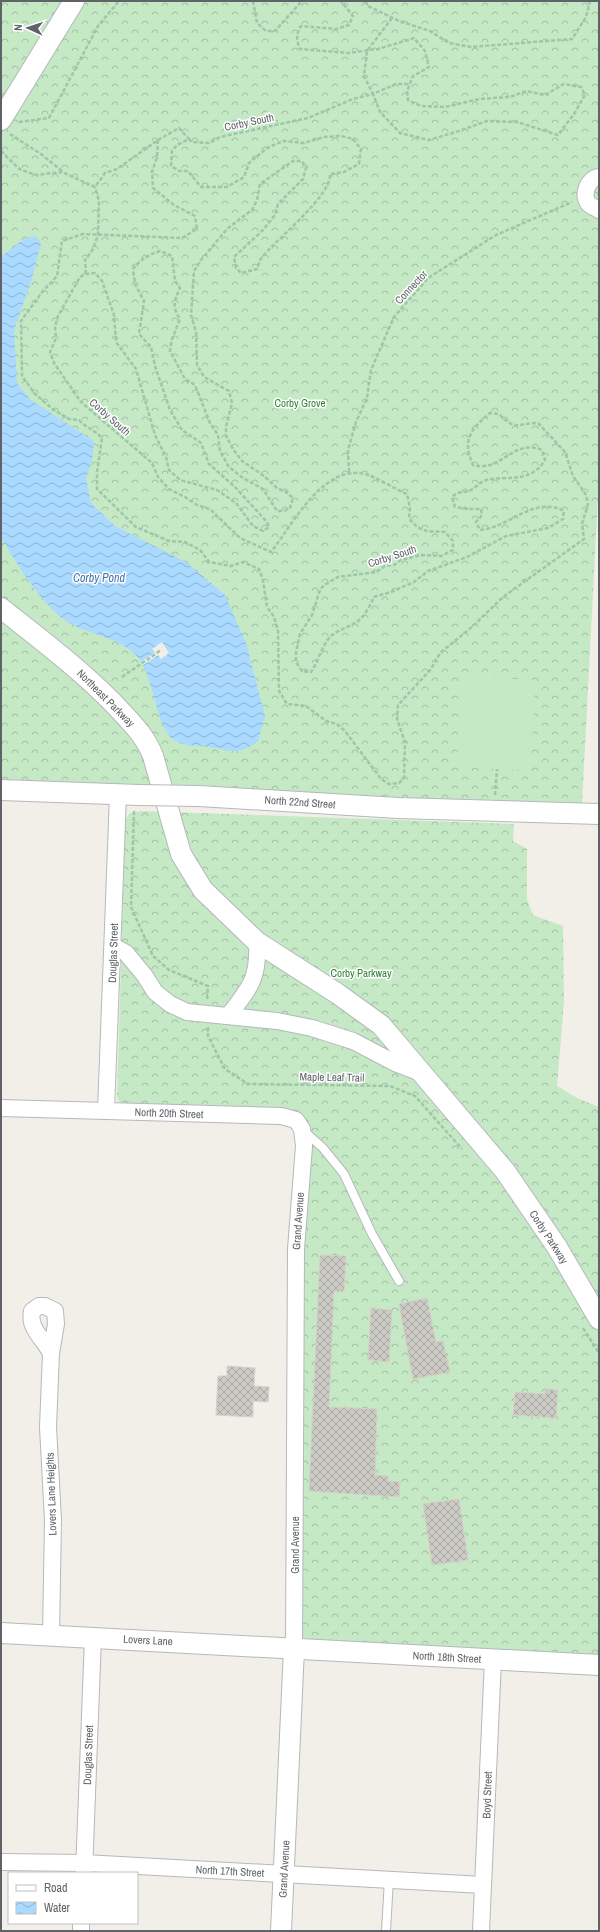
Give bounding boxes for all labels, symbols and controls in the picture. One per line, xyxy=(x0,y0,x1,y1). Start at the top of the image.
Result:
north arrow xyxy=(8,8,48,48)
text: N xyxy=(11,24,25,31)
street label: Corby South xyxy=(223,110,275,134)
street label: Connector xyxy=(392,267,430,307)
street label: Corby South xyxy=(86,395,134,439)
park label: Corby Grove xyxy=(274,396,326,410)
street label: Corby South xyxy=(366,542,418,570)
water label: Corby Pond xyxy=(73,570,126,586)
street label: Northeast Parkway xyxy=(74,666,138,730)
street label: North 22nd Street xyxy=(264,793,336,812)
street label: Douglas Street xyxy=(105,922,121,983)
park label: Corby Parkway xyxy=(330,966,392,980)
street label: Maple Leaf Trail xyxy=(300,1069,364,1085)
street label: North 20th Street xyxy=(134,1105,204,1121)
street label: Grand Avenue xyxy=(289,1192,307,1250)
street label: Corby Parkway xyxy=(526,1208,572,1267)
street label: Lovers Lane Heights xyxy=(43,1452,59,1536)
street label: Grand Avenue xyxy=(288,1516,302,1574)
street label: Lovers Lane xyxy=(123,1632,173,1648)
street label: North 18th Street xyxy=(412,1648,482,1666)
street label: Douglas Street xyxy=(80,1724,96,1785)
street label: Boyd Street xyxy=(479,1771,495,1819)
street label: Grand Avenue xyxy=(276,1840,292,1898)
street label: North 17th Street xyxy=(195,1862,265,1880)
legend xyxy=(8,1872,138,1924)
text: Road xyxy=(44,1880,68,1896)
text: Water xyxy=(44,1900,71,1916)

